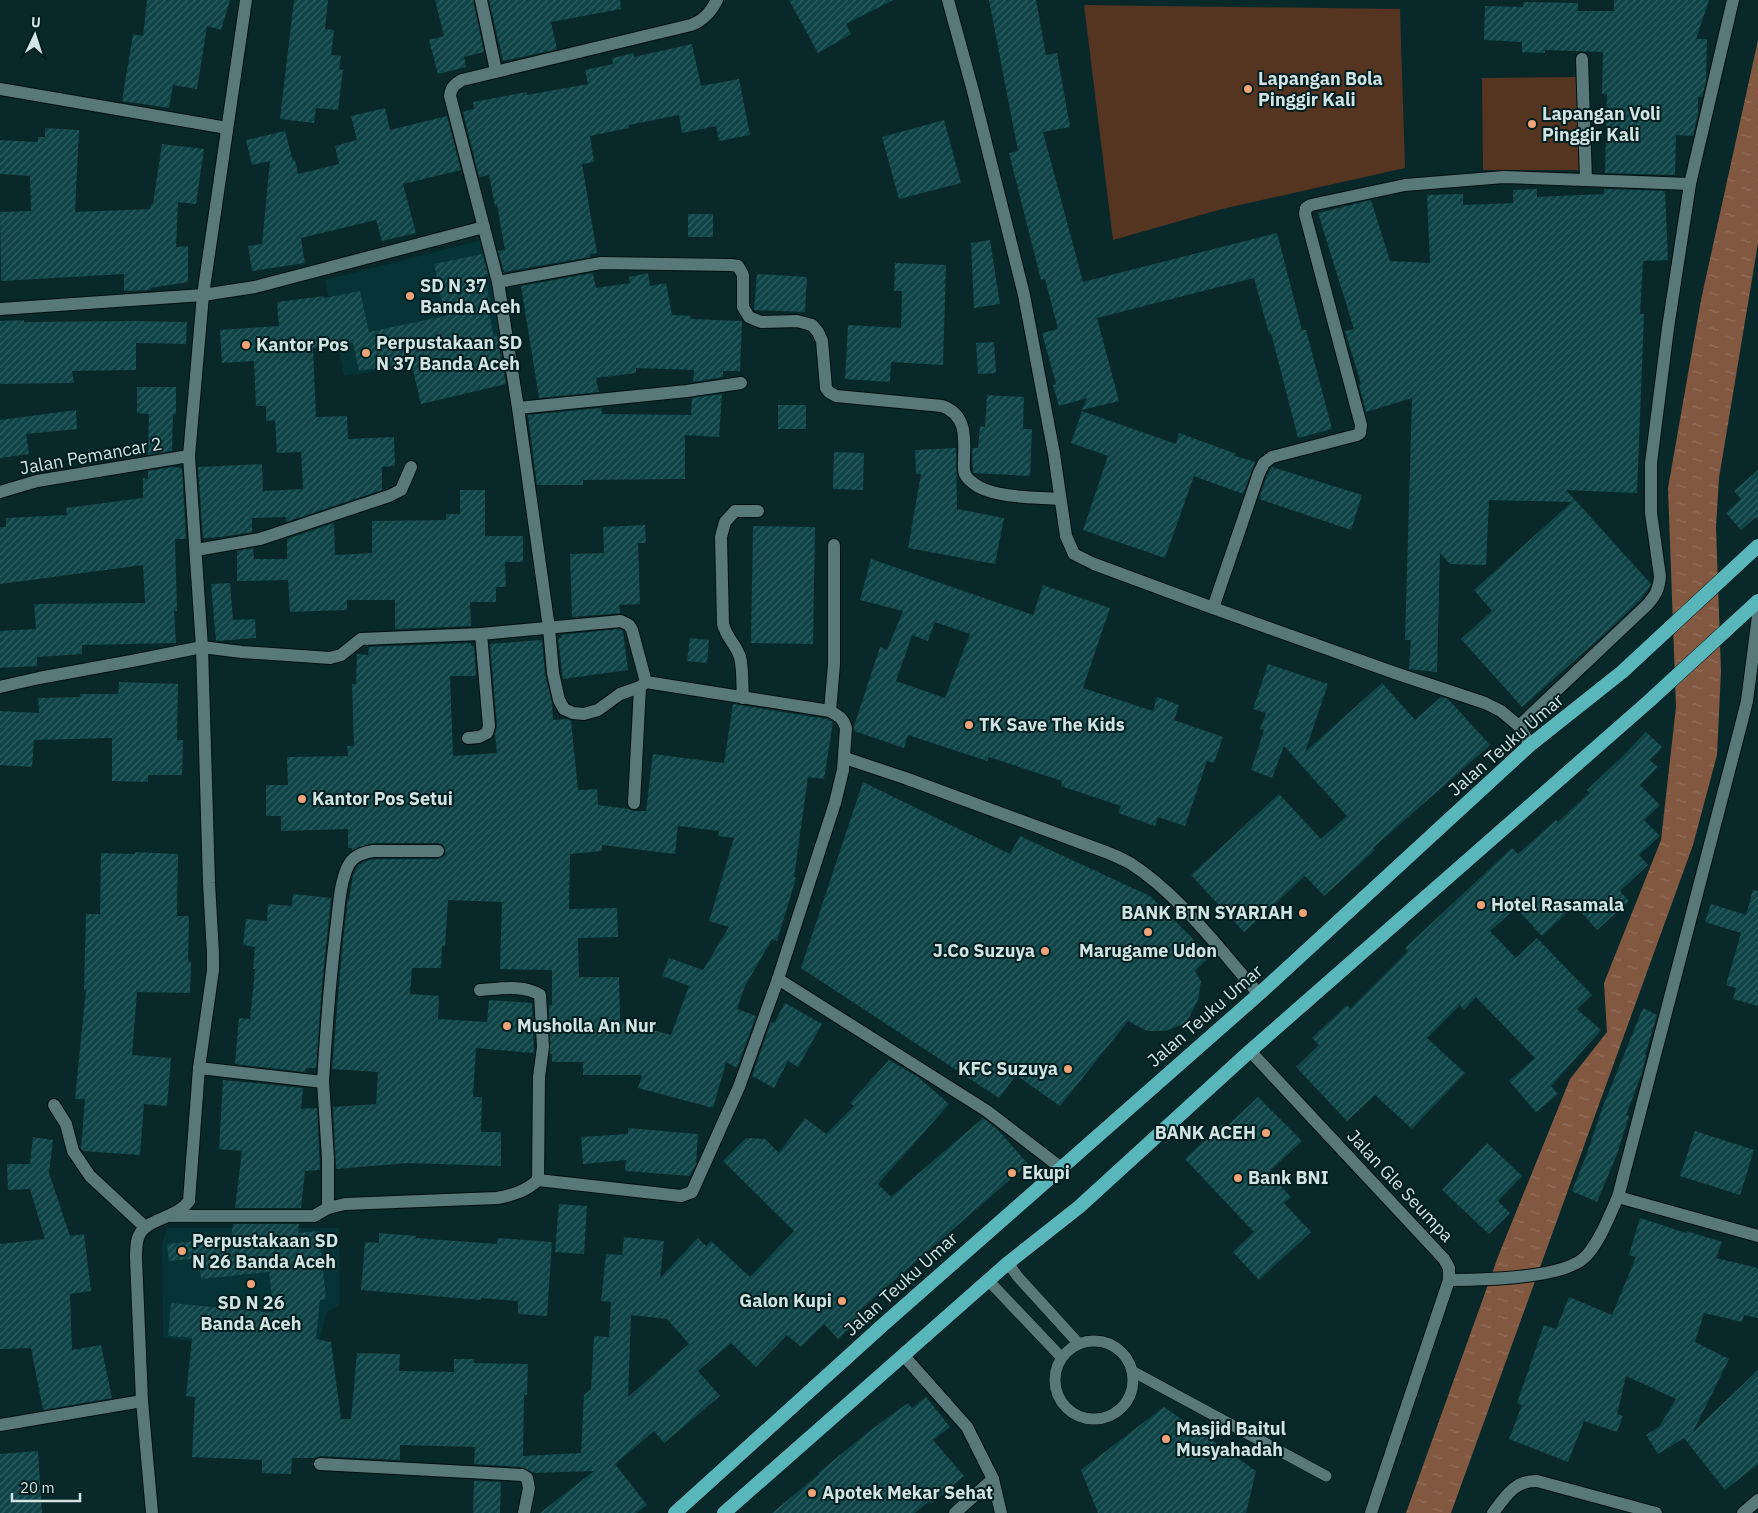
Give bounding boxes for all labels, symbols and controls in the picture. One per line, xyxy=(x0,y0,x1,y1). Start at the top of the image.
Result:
north arrow xyxy=(10,10,60,60)
text: U xyxy=(30,13,41,31)
place label: Lapangan Bola Pinggir Kali xyxy=(1258,67,1383,111)
marker: Lapangan Bola Pinggir Kali xyxy=(1242,83,1254,95)
place label: Lapangan Voli Pinggir Kali xyxy=(1542,102,1661,146)
marker: Lapangan Voli Pinggir Kali xyxy=(1526,118,1538,130)
place label: SD N 37 Banda Aceh xyxy=(420,274,521,318)
marker: SD N 37 Banda Aceh xyxy=(404,290,416,302)
place label: Perpustakaan SD N 37 Banda Aceh xyxy=(376,331,522,375)
place label: Kantor Pos xyxy=(256,333,348,356)
marker: Kantor Pos xyxy=(240,339,252,351)
marker: Perpustakaan SD N 37 Banda Aceh xyxy=(360,347,372,359)
street label: Jalan Pemancar 2 xyxy=(18,432,164,479)
street label: Jalan Teuku Umar xyxy=(1443,688,1568,801)
place label: TK Save The Kids xyxy=(979,713,1125,736)
marker: TK Save The Kids xyxy=(963,719,975,731)
place label: Kantor Pos Setui xyxy=(312,787,453,810)
marker: Kantor Pos Setui xyxy=(296,793,308,805)
place label: Hotel Rasamala xyxy=(1491,893,1624,916)
marker: Hotel Rasamala xyxy=(1475,899,1487,911)
place label: BANK BTN SYARIAH xyxy=(1121,901,1293,924)
marker: BANK BTN SYARIAH xyxy=(1297,907,1309,919)
marker: Marugame Udon xyxy=(1142,926,1154,938)
place label: J.Co Suzuya xyxy=(933,939,1035,962)
place label: Marugame Udon xyxy=(1079,939,1217,962)
marker: J.Co Suzuya xyxy=(1039,945,1051,957)
street label: Jalan Teuku Umar xyxy=(1142,959,1267,1072)
place label: Musholla An Nur xyxy=(517,1014,656,1037)
marker: Musholla An Nur xyxy=(501,1020,513,1032)
place label: KFC Suzuya xyxy=(958,1057,1058,1080)
marker: KFC Suzuya xyxy=(1062,1063,1074,1075)
place label: BANK ACEH xyxy=(1155,1121,1256,1144)
street label: Jalan Gle Seumpa xyxy=(1342,1125,1459,1247)
marker: BANK ACEH xyxy=(1260,1127,1272,1139)
place label: Ekupi xyxy=(1022,1161,1070,1184)
place label: Bank BNI xyxy=(1248,1166,1328,1189)
marker: Ekupi xyxy=(1006,1167,1018,1179)
marker: Bank BNI xyxy=(1232,1172,1244,1184)
street label: Jalan Teuku Umar xyxy=(839,1226,962,1341)
place label: Perpustakaan SD N 26 Banda Aceh xyxy=(192,1229,338,1273)
marker: Perpustakaan SD N 26 Banda Aceh xyxy=(176,1245,188,1257)
marker: SD N 26 Banda Aceh xyxy=(245,1278,257,1290)
place label: Galon Kupi xyxy=(739,1289,832,1312)
place label: SD N 26 Banda Aceh xyxy=(201,1291,301,1335)
marker: Galon Kupi xyxy=(836,1295,848,1307)
place label: Masjid Baitul Musyahadah xyxy=(1176,1417,1287,1461)
marker: Masjid Baitul Musyahadah xyxy=(1160,1433,1172,1445)
scale bar xyxy=(12,1470,80,1502)
text: 20 m xyxy=(20,1478,55,1497)
place label: Apotek Mekar Sehat xyxy=(822,1481,993,1504)
marker: Apotek Mekar Sehat xyxy=(806,1487,818,1499)

